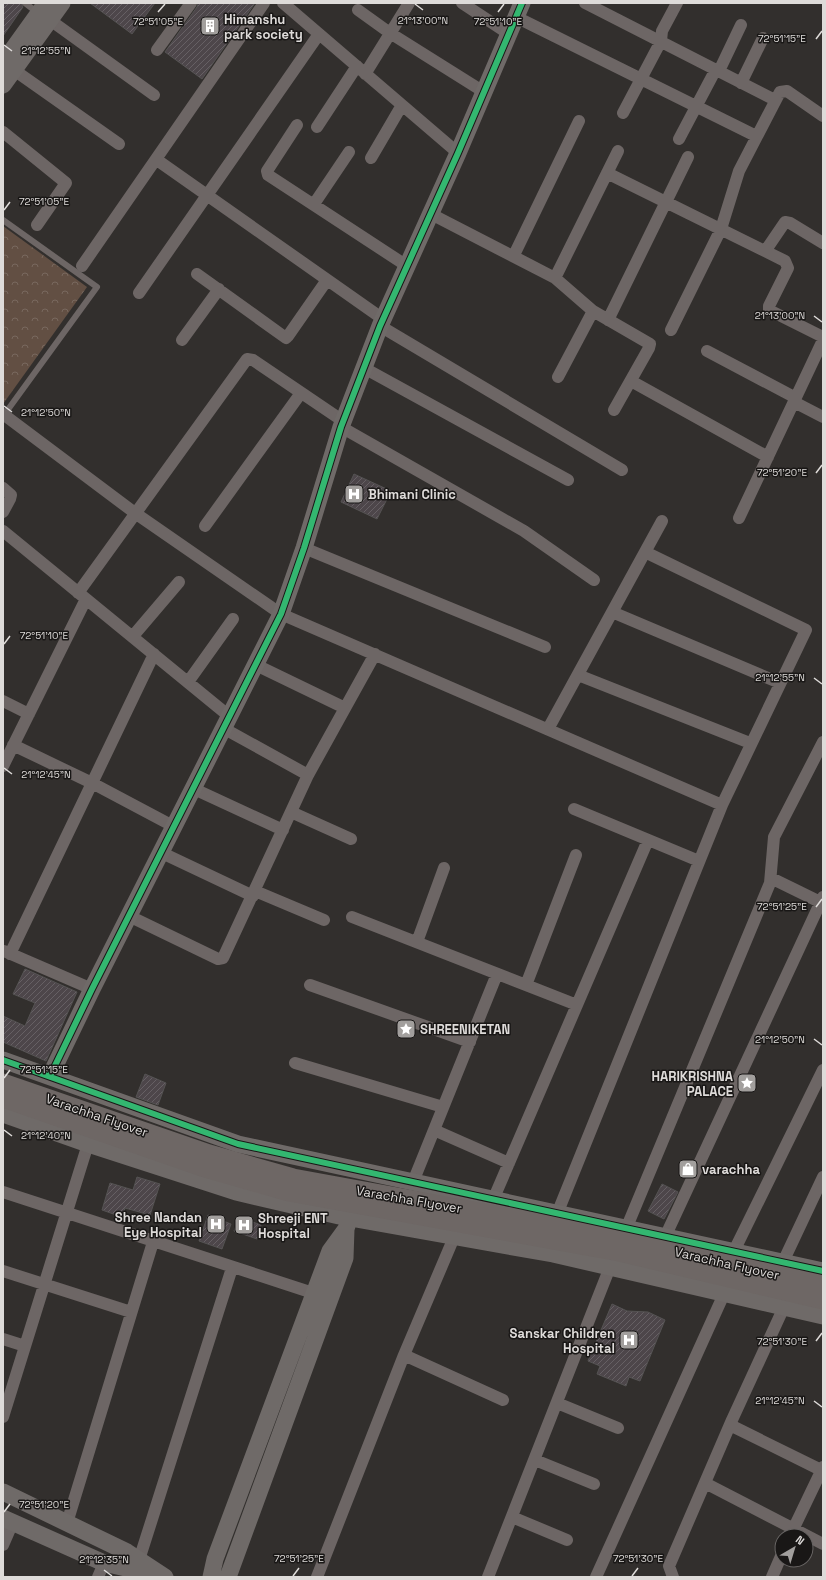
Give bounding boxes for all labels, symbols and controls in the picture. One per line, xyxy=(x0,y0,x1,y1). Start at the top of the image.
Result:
place label: Himanshu park society xyxy=(224,11,303,43)
text: 21°13'00"N xyxy=(398,14,448,27)
text: 72°51'05"E xyxy=(133,15,183,28)
building icon: Himanshu park society xyxy=(199,15,221,37)
text: 72°51'10"E xyxy=(474,15,523,28)
text: 72°51'15"E xyxy=(758,32,806,45)
text: 21°12'55"N xyxy=(21,44,71,57)
text: 72°51'05"E xyxy=(19,195,69,208)
text: 21°13'00"N xyxy=(755,309,805,322)
text: 21°12'50"N xyxy=(21,406,71,419)
text: 72°51'20"E xyxy=(757,466,807,479)
hospital icon: Bhimani Clinic xyxy=(343,483,365,505)
place label: Bhimani Clinic xyxy=(368,486,456,503)
text: 72°51'10"E xyxy=(20,629,69,642)
text: 21°12'55"N xyxy=(755,671,805,684)
text: 21°12'45"N xyxy=(21,768,71,781)
text: 72°51'25"E xyxy=(757,900,807,913)
place icon: SHREENIKETAN xyxy=(395,1018,417,1040)
place label: SHREENIKETAN xyxy=(420,1021,510,1038)
text: 21°12'50"N xyxy=(755,1033,805,1046)
text: 72°51'15"E xyxy=(20,1063,68,1076)
place label: HARIKRISHNA PALACE xyxy=(651,1068,734,1100)
place icon: HARIKRISHNA PALACE xyxy=(736,1072,758,1094)
street label: Varachha Flyover xyxy=(44,1090,150,1141)
text: 21°12'40"N xyxy=(21,1129,71,1142)
shop icon: varachha xyxy=(677,1158,699,1180)
place label: varachha xyxy=(702,1161,760,1178)
street label: Varachha Flyover xyxy=(355,1182,463,1217)
place label: Shree Nandan Eye Hospital xyxy=(115,1209,202,1241)
place label: Shreeji ENT Hospital xyxy=(258,1210,328,1242)
hospital icon: Shree Nandan Eye Hospital xyxy=(205,1213,227,1235)
hospital icon: Shreeji ENT Hospital xyxy=(233,1214,255,1236)
street label: Varachha Flyover xyxy=(673,1243,781,1284)
place label: Sanskar Children Hospital xyxy=(510,1325,615,1357)
hospital icon: Sanskar Children Hospital xyxy=(618,1329,640,1351)
text: 72°51'30"E xyxy=(757,1335,807,1348)
text: 21°12'45"N xyxy=(755,1394,805,1407)
text: 72°51'20"E xyxy=(19,1498,69,1511)
north arrow xyxy=(774,1528,814,1568)
text: N xyxy=(793,1532,807,1548)
text: 72°51'25"E xyxy=(274,1552,324,1565)
text: 72°51'30"E xyxy=(613,1552,663,1565)
text: 21°12'35"N xyxy=(79,1553,129,1566)

